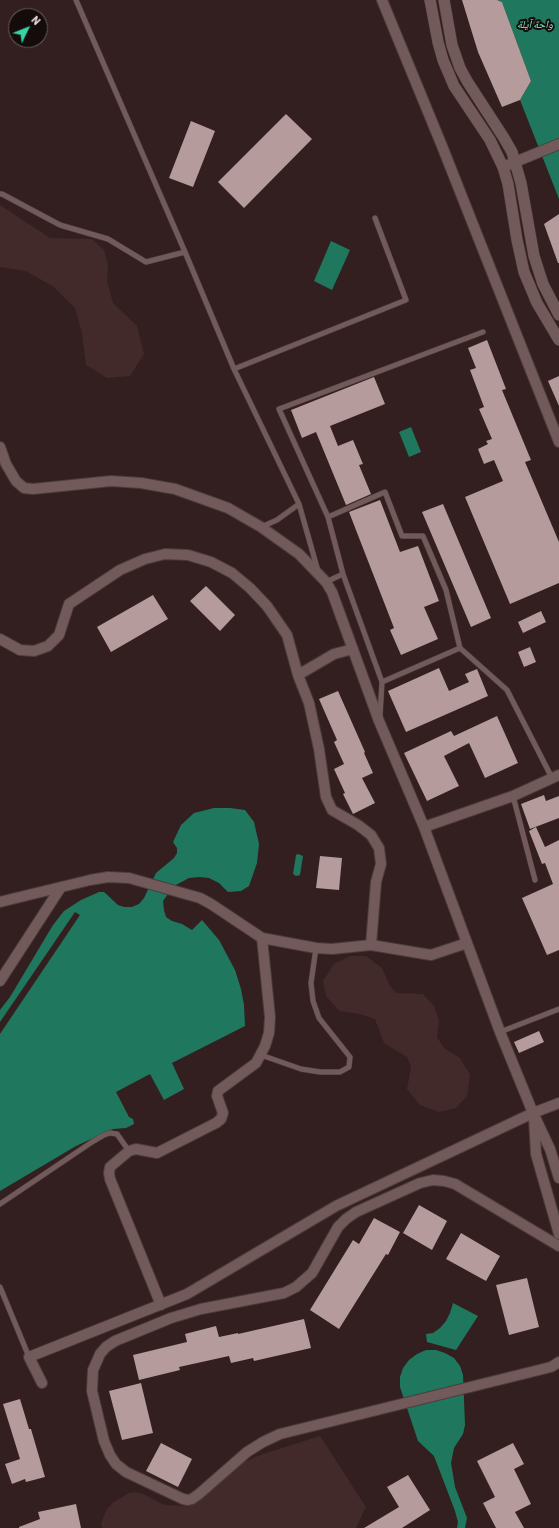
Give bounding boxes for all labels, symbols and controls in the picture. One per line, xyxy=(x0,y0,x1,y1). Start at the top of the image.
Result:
north arrow xyxy=(8,8,48,48)
text: N xyxy=(29,13,44,27)
water label: واحة آيلة xyxy=(517,17,553,31)

